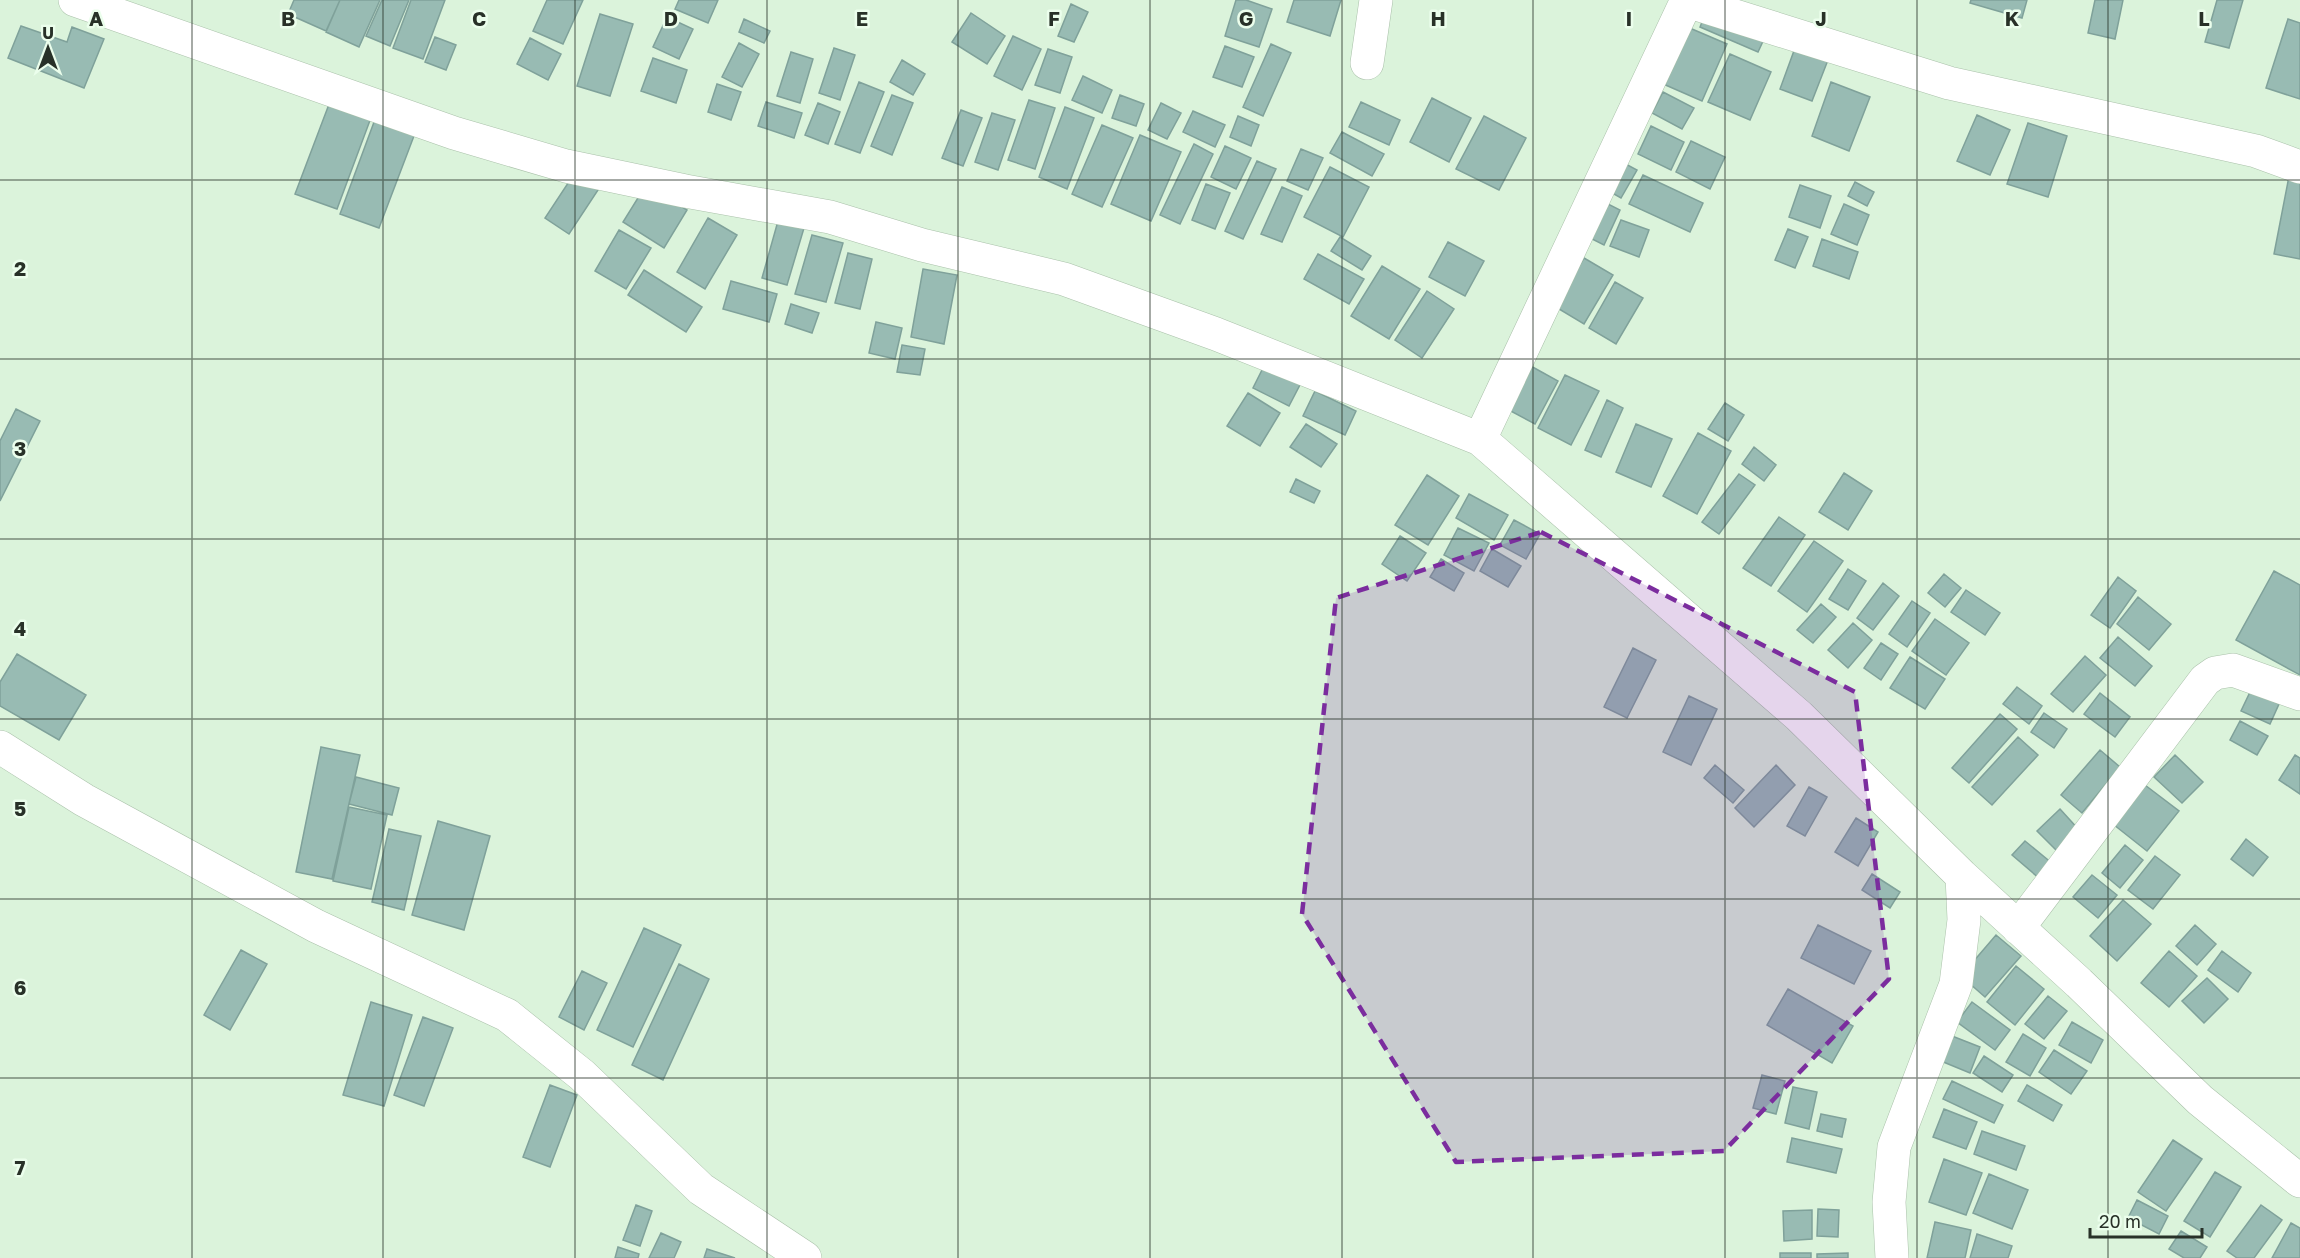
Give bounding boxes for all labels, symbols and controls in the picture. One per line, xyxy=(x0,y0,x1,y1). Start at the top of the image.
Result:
text: A xyxy=(89,6,103,30)
text: B xyxy=(281,6,295,30)
text: C xyxy=(472,6,486,30)
text: D xyxy=(664,6,678,30)
text: E xyxy=(856,6,868,30)
text: F xyxy=(1048,6,1060,30)
text: G xyxy=(1239,6,1253,30)
text: H xyxy=(1430,6,1446,30)
text: I xyxy=(1626,6,1632,30)
text: J xyxy=(1815,6,1827,30)
text: K xyxy=(2005,6,2020,30)
text: L xyxy=(2198,6,2210,30)
north arrow xyxy=(18,18,78,78)
text: U xyxy=(42,23,54,43)
text: 2 xyxy=(14,256,26,280)
text: 3 xyxy=(14,436,26,460)
text: 4 xyxy=(14,616,26,640)
text: 5 xyxy=(14,796,26,820)
text: 6 xyxy=(14,975,26,999)
text: 7 xyxy=(15,1155,26,1179)
scale bar xyxy=(2090,1201,2202,1239)
text: 20 m xyxy=(2099,1210,2141,1232)

